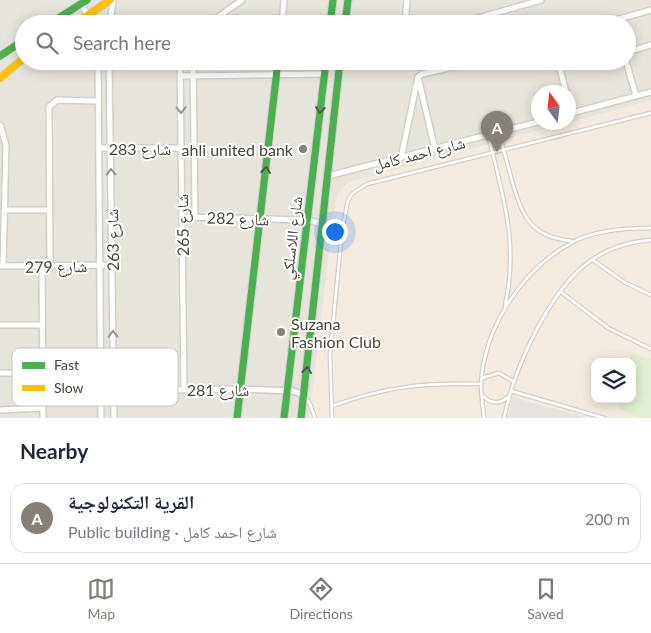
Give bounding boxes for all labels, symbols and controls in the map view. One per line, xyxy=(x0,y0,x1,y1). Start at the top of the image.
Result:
search box xyxy=(15,15,636,70)
icon: search xyxy=(33,29,61,57)
text: Search here xyxy=(73,31,171,54)
north arrow xyxy=(531,85,576,130)
one-way arrow xyxy=(175,106,186,114)
one-way arrow xyxy=(315,106,326,114)
pin: A xyxy=(481,111,513,152)
street label: شارع احمد كامل xyxy=(371,132,467,176)
street label: شارع 283 xyxy=(109,139,171,160)
place label: ahli united bank xyxy=(182,140,294,159)
marker: ahli united bank xyxy=(297,143,309,155)
one-way arrow xyxy=(260,165,271,173)
one-way arrow xyxy=(105,168,116,176)
street label: شارع 265 xyxy=(172,194,194,256)
street label: شارع اللاسلكي xyxy=(276,195,310,281)
street label: شارع 282 xyxy=(206,207,269,231)
street label: شارع 263 xyxy=(102,209,124,271)
your location xyxy=(322,219,348,245)
street label: شارع 279 xyxy=(25,256,87,278)
place label: Suzana Fashion Club xyxy=(291,314,381,351)
marker: Suzana Fashion Club xyxy=(275,326,287,338)
one-way arrow xyxy=(108,330,118,338)
legend xyxy=(12,348,178,406)
text: Fast xyxy=(54,356,79,373)
map controls xyxy=(591,358,636,403)
button: layers xyxy=(591,358,636,403)
one-way arrow xyxy=(301,365,312,373)
text: Slow xyxy=(54,379,84,396)
street label: شارع 281 xyxy=(187,380,249,401)
text: Nearby xyxy=(20,438,88,463)
text: القرية التكنولوجية xyxy=(68,490,194,513)
text: A xyxy=(31,509,43,528)
text: 200 m xyxy=(585,509,630,528)
text: Public building · شارع احمد كامل xyxy=(68,522,277,541)
tab: Map xyxy=(87,575,115,622)
tab: Directions xyxy=(290,575,353,622)
tab: Saved xyxy=(527,575,564,622)

